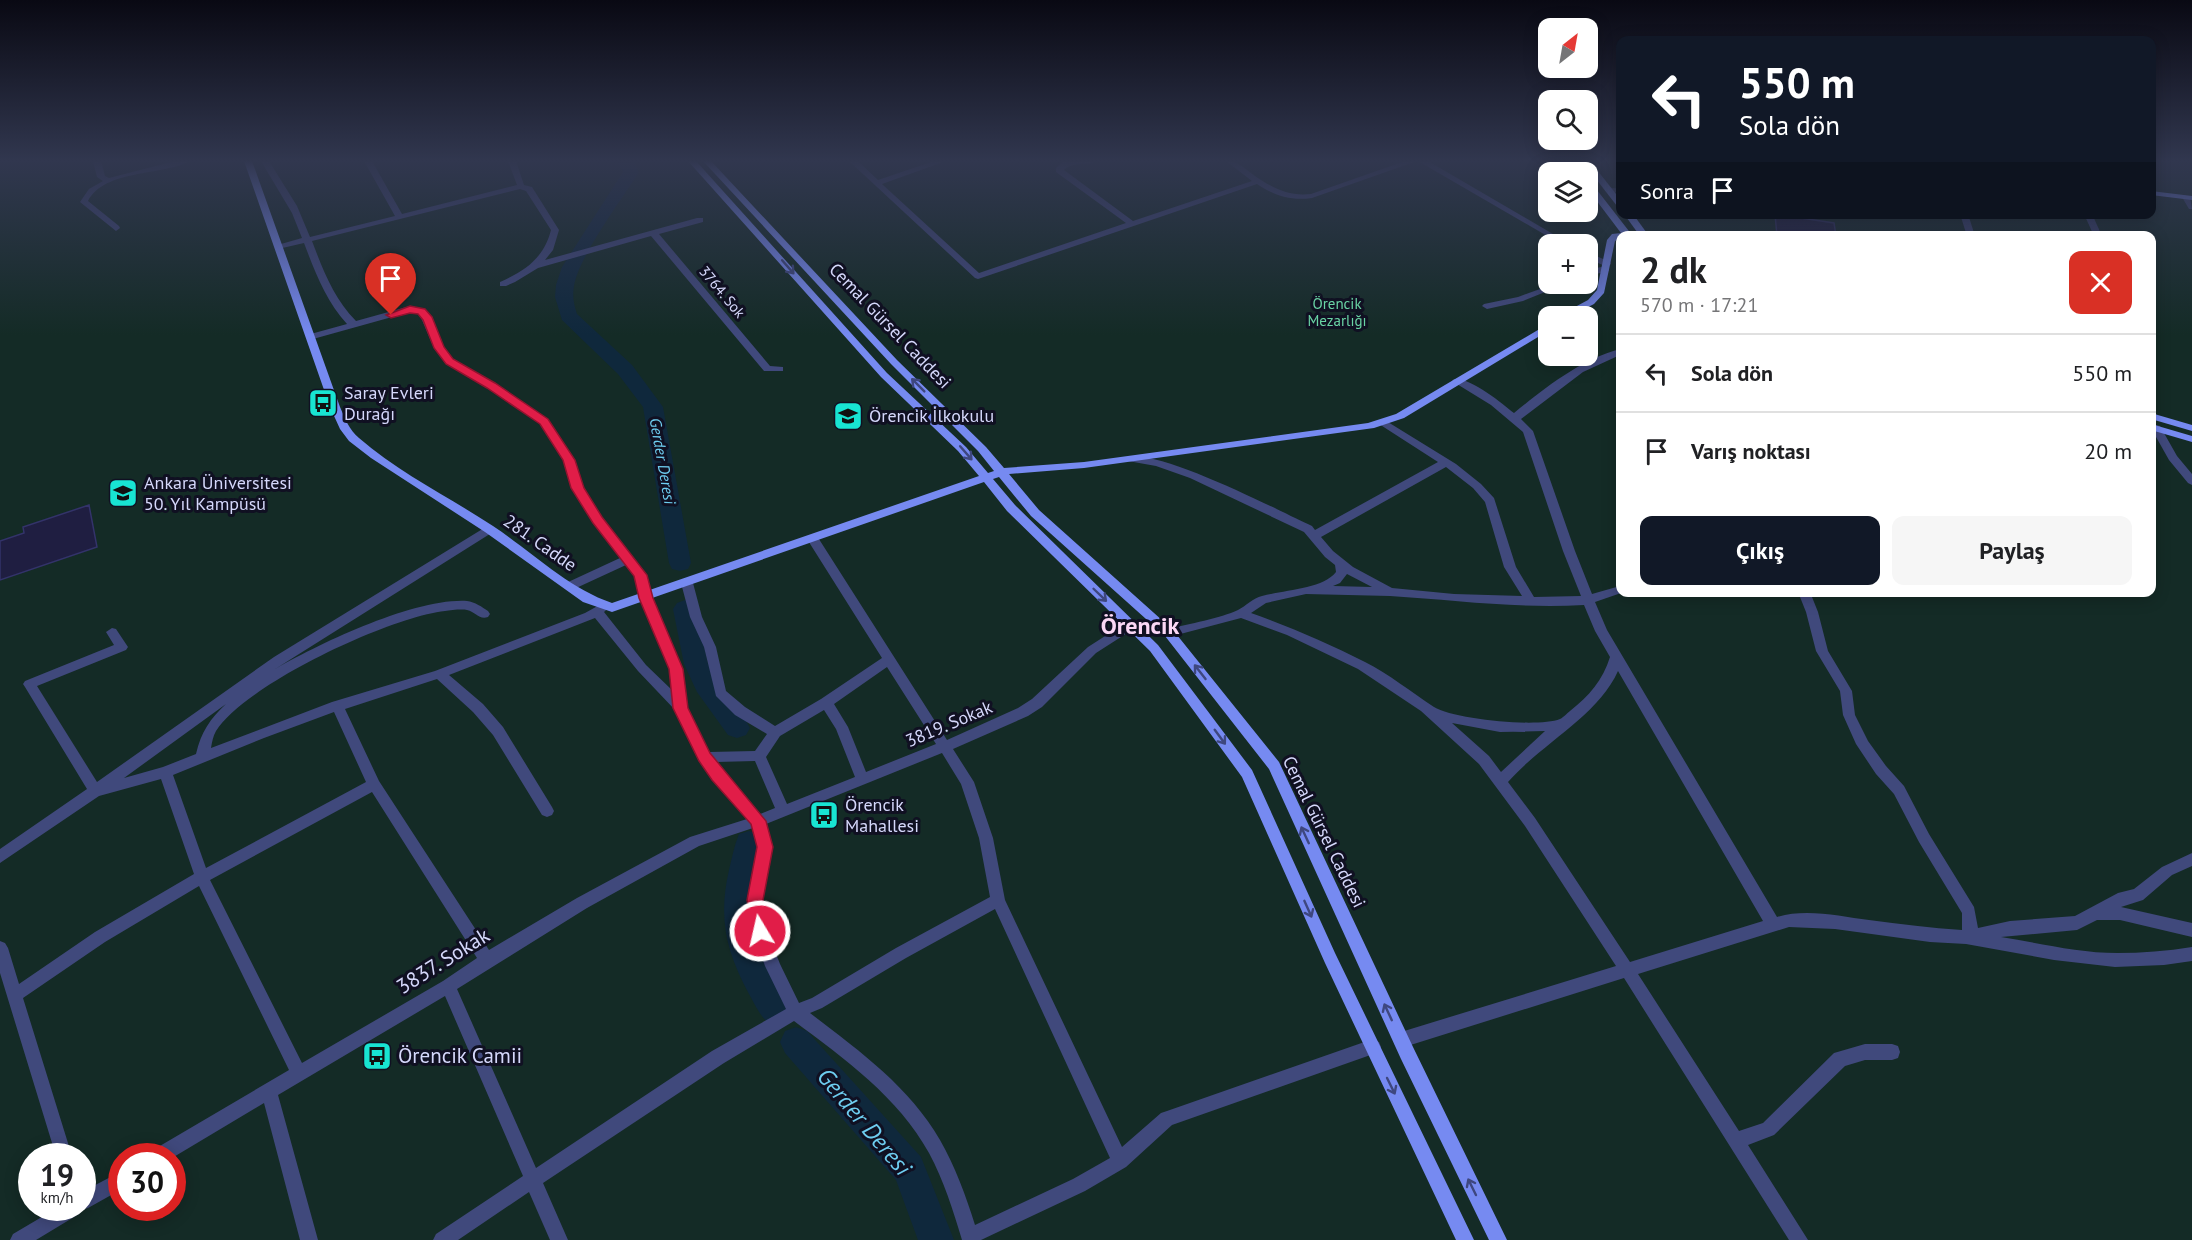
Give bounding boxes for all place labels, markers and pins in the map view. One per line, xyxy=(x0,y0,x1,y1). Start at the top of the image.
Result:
pin xyxy=(365,253,416,315)
place label: Saray Evleri Durağı xyxy=(344,381,434,425)
bus stop icon: Saray Evleri Durağı xyxy=(307,387,339,419)
school or university icon: Örencik İlkokulu xyxy=(832,400,864,432)
place label: Örencik İlkokulu xyxy=(869,404,994,427)
place label: Ankara Üniversitesi 50. Yıl Kampüsü xyxy=(144,471,292,515)
school or university icon: Ankara Üniversitesi 50. Yıl Kampüsü xyxy=(107,477,139,509)
place label: Örencik Mahallesi xyxy=(845,793,919,837)
bus stop icon: Örencik Mahallesi xyxy=(808,799,840,831)
bus stop icon: Örencik Camii xyxy=(361,1040,393,1072)
place label: Örencik Camii xyxy=(398,1042,522,1069)

